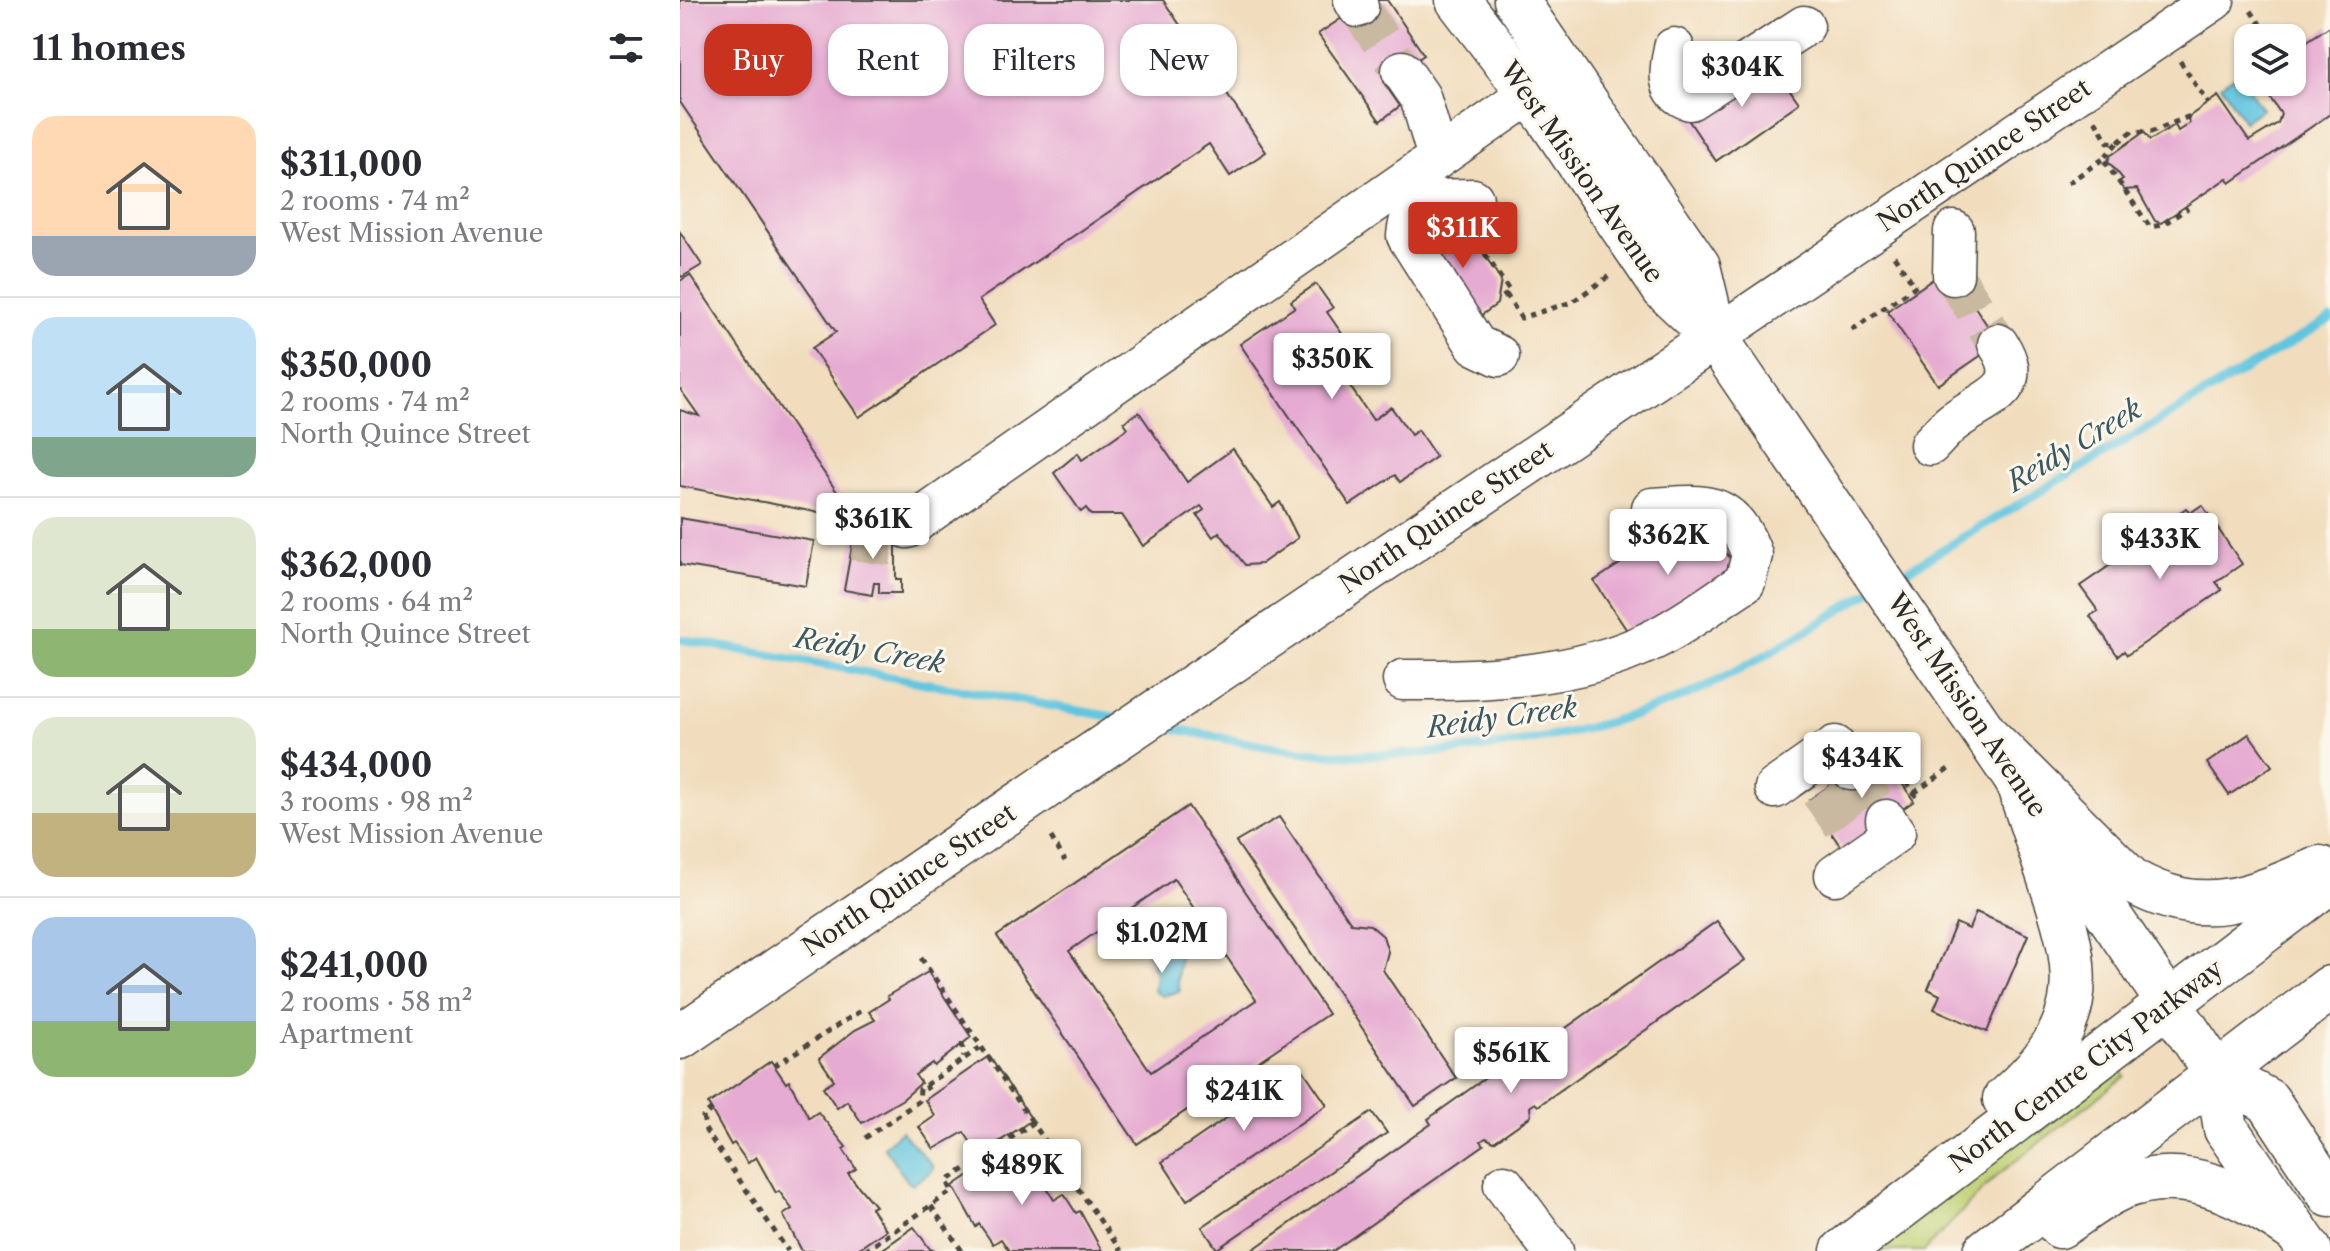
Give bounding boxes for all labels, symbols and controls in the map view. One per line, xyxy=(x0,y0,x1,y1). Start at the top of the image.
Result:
chip: Buy xyxy=(704,24,812,96)
chip: Rent xyxy=(828,24,948,96)
chip: Filters xyxy=(964,24,1104,96)
chip: New xyxy=(1120,24,1237,96)
map controls xyxy=(2234,24,2306,96)
button: layers xyxy=(2234,24,2306,96)
icon: filters xyxy=(604,26,648,70)
text: 11 homes xyxy=(32,27,186,69)
pin: $304K xyxy=(1686,41,1798,109)
text: $304K xyxy=(1701,51,1783,83)
street label: West Mission Avenue xyxy=(1493,54,1671,289)
street label: North Quince Street xyxy=(1871,71,2098,238)
text: $311,000 xyxy=(280,143,423,185)
icon: home xyxy=(96,148,192,244)
text: 2 rooms · 74 m² xyxy=(280,185,470,217)
pin: $311K xyxy=(1407,202,1519,270)
text: $311K xyxy=(1426,212,1500,244)
text: West Mission Avenue xyxy=(280,217,543,249)
pin: $350K xyxy=(1276,333,1388,401)
text: $350K xyxy=(1292,343,1372,375)
text: $350,000 xyxy=(280,344,432,386)
icon: home xyxy=(96,349,192,445)
text: 2 rooms · 74 m² xyxy=(280,386,470,418)
water label: Reidy Creek xyxy=(1999,391,2148,500)
text: North Quince Street xyxy=(280,418,531,450)
street label: North Quince Street xyxy=(1333,433,1560,600)
pin: $361K xyxy=(817,493,929,561)
text: $361K xyxy=(834,503,912,535)
pin: $362K xyxy=(1612,509,1724,577)
pin: $433K xyxy=(2104,513,2216,581)
text: $362K xyxy=(1628,519,1708,551)
text: $433K xyxy=(2120,523,2200,555)
text: $362,000 xyxy=(280,544,433,586)
icon: home xyxy=(96,549,192,645)
text: 2 rooms · 64 m² xyxy=(280,586,473,618)
street label: West Mission Avenue xyxy=(1880,586,2054,823)
text: North Quince Street xyxy=(280,618,531,650)
water label: Reidy Creek xyxy=(791,620,948,680)
water label: Reidy Creek xyxy=(1423,690,1580,745)
pin: $434K xyxy=(1806,732,1918,800)
text: $434K xyxy=(1822,742,1902,774)
text: $434,000 xyxy=(280,744,432,786)
icon: home xyxy=(96,749,192,845)
text: 3 rooms · 98 m² xyxy=(280,786,473,818)
street label: North Quince Street xyxy=(796,796,1023,963)
text: West Mission Avenue xyxy=(280,818,543,850)
pin: $1.02M xyxy=(1097,907,1227,975)
text: $1.02M xyxy=(1116,917,1208,949)
text: $241,000 xyxy=(280,944,428,986)
icon: home xyxy=(96,949,192,1045)
street label: North Centre City Parkway xyxy=(1943,952,2230,1179)
text: 2 rooms · 58 m² xyxy=(280,986,472,1018)
text: Apartment xyxy=(280,1018,413,1050)
pin: $561K xyxy=(1455,1027,1567,1095)
text: $561K xyxy=(1473,1037,1549,1069)
pin: $241K xyxy=(1188,1065,1300,1133)
text: $241K xyxy=(1205,1075,1283,1107)
pin: $489K xyxy=(966,1139,1078,1207)
text: $489K xyxy=(981,1149,1063,1181)

